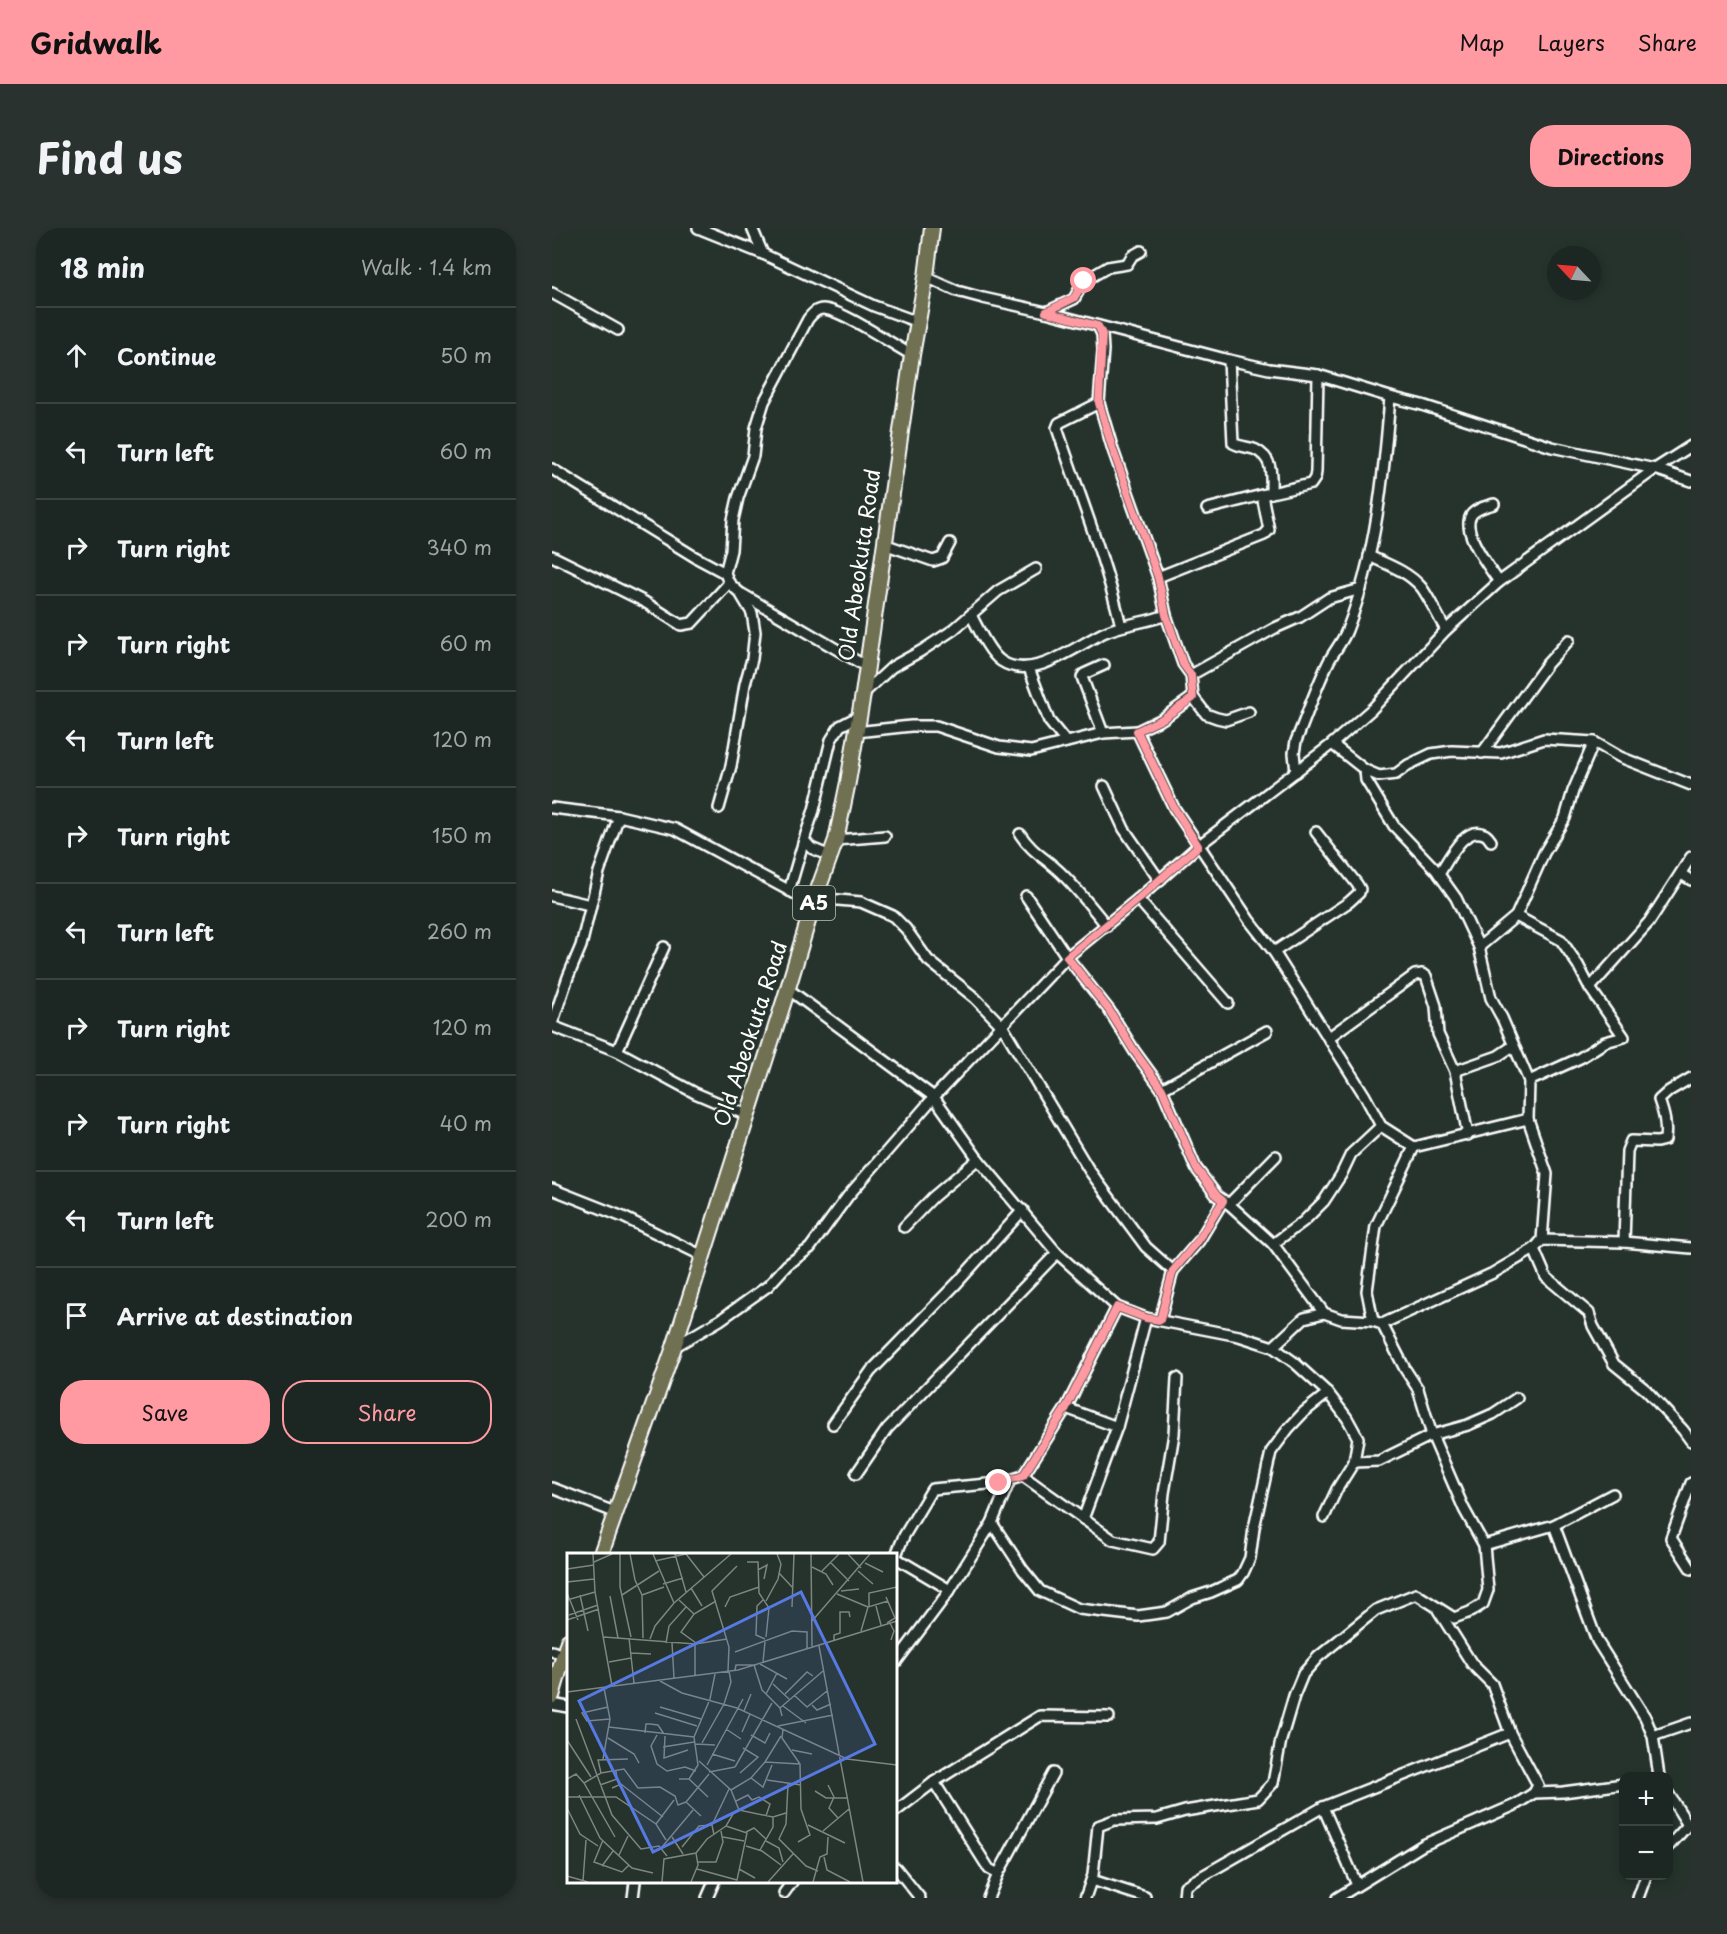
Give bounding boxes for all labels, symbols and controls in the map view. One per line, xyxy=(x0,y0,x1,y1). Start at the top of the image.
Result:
text: Gridwalk xyxy=(30,21,162,64)
text: Map xyxy=(1460,26,1504,58)
text: Layers xyxy=(1537,26,1605,58)
text: Share xyxy=(1638,26,1697,58)
text: Find us xyxy=(36,125,183,188)
button: Directions xyxy=(1530,125,1691,187)
north arrow xyxy=(1547,246,1601,300)
text: 18 min xyxy=(60,248,145,287)
text: Walk · 1.4 km xyxy=(361,252,492,282)
route start xyxy=(1070,267,1096,293)
icon: ahead xyxy=(60,339,93,372)
text: Continue xyxy=(117,339,216,372)
text: 50 m xyxy=(440,340,492,370)
icon: left xyxy=(60,435,93,468)
text: Turn left xyxy=(117,435,214,468)
text: 60 m xyxy=(440,436,492,466)
street label: Old Abeokuta Road xyxy=(829,467,887,663)
icon: right xyxy=(60,531,93,564)
text: Turn right xyxy=(117,531,230,564)
text: 340 m xyxy=(427,532,492,562)
icon: right xyxy=(60,627,93,660)
text: Turn right xyxy=(117,627,230,660)
text: 60 m xyxy=(440,628,492,658)
icon: left xyxy=(60,723,93,756)
text: Turn left xyxy=(117,723,214,756)
text: 120 m xyxy=(433,724,492,754)
icon: right xyxy=(60,819,93,852)
text: Turn right xyxy=(117,819,230,852)
text: 150 m xyxy=(432,820,492,850)
road number: A5 xyxy=(793,886,835,920)
icon: left xyxy=(60,915,93,948)
text: Turn left xyxy=(117,915,214,948)
text: 260 m xyxy=(427,916,492,946)
street label: Old Abeokuta Road xyxy=(704,936,794,1130)
icon: right xyxy=(60,1011,93,1044)
text: Turn right xyxy=(117,1011,230,1044)
text: 120 m xyxy=(433,1012,492,1042)
icon: right xyxy=(60,1107,93,1140)
text: Turn right xyxy=(117,1107,230,1140)
text: 40 m xyxy=(440,1108,492,1138)
icon: left xyxy=(60,1203,93,1236)
text: Turn left xyxy=(117,1203,214,1236)
text: 200 m xyxy=(425,1204,492,1234)
icon: arrive xyxy=(60,1299,93,1332)
text: Arrive at destination xyxy=(117,1299,353,1332)
button: Save xyxy=(60,1380,270,1444)
button: Share xyxy=(282,1380,492,1444)
route end xyxy=(985,1469,1011,1495)
inset map xyxy=(567,1553,897,1883)
map controls xyxy=(1619,1772,1673,1880)
button: + xyxy=(1619,1772,1673,1826)
button: − xyxy=(1619,1826,1673,1880)

